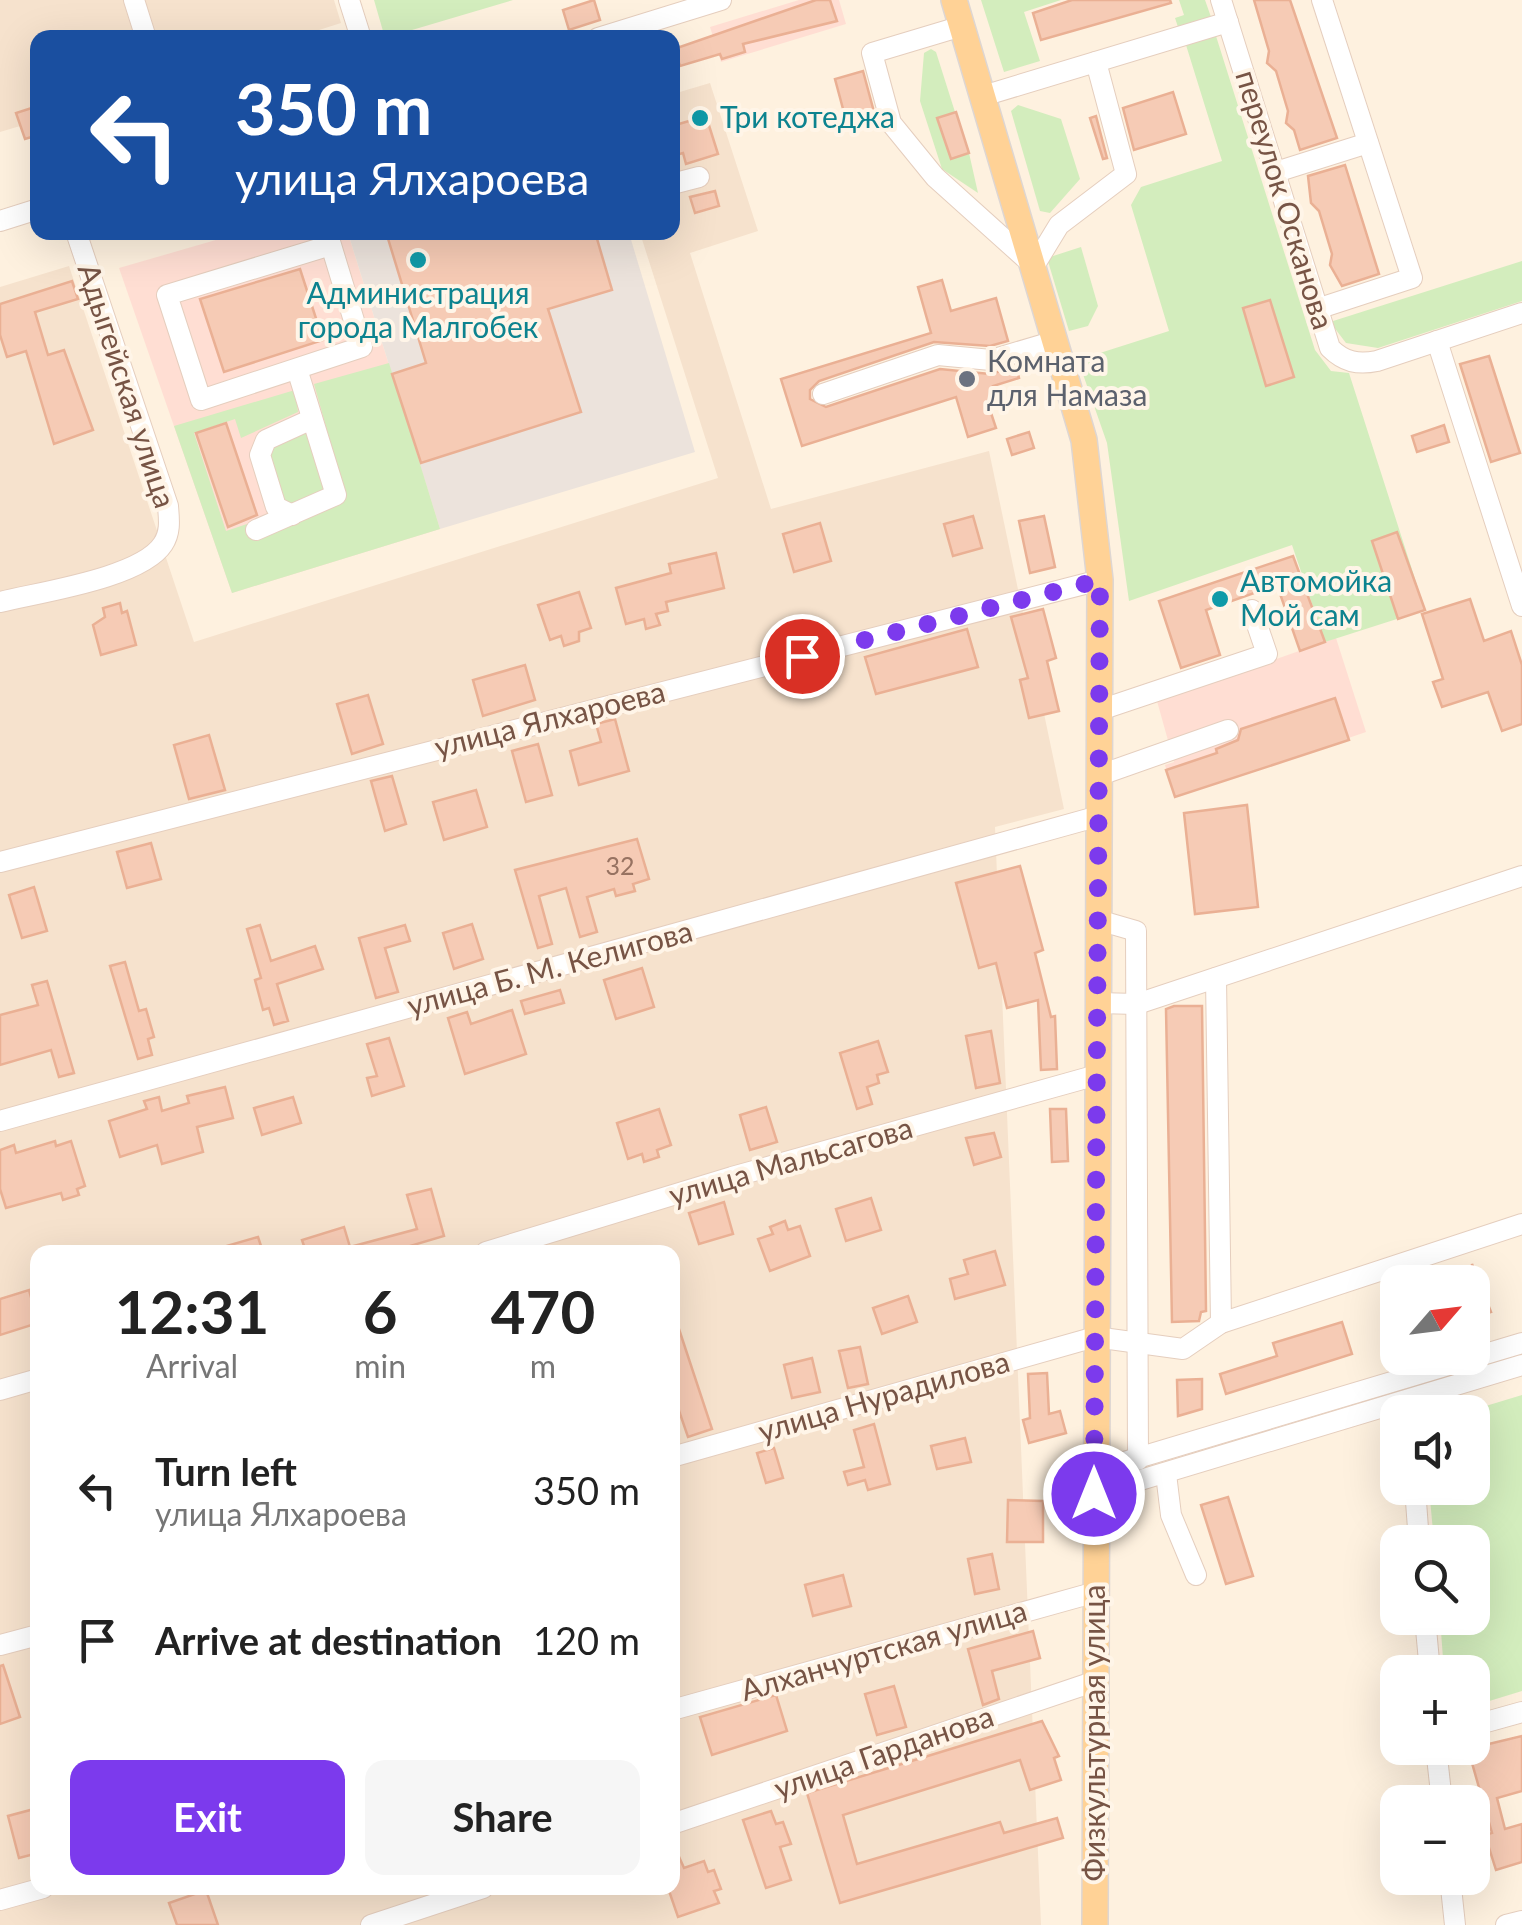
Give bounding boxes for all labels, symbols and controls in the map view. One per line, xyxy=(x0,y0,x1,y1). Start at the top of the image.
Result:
street label: переулок Осканова xyxy=(1229,65,1342,333)
text: 350 m xyxy=(235,66,432,150)
icon: left xyxy=(70,70,200,200)
place label: Три котеджа xyxy=(720,98,895,134)
marker: Три котеджа xyxy=(689,107,711,129)
text: улица Ялхароева xyxy=(235,151,589,205)
marker: Администрация города Малгобек xyxy=(407,249,429,271)
street label: Адыгейская улица xyxy=(71,259,184,512)
place label: Администрация города Малгобек xyxy=(298,274,539,344)
place label: Комната для Намаза xyxy=(987,342,1147,412)
marker: Комната для Намаза xyxy=(956,368,978,390)
place label: Автомойка Мой сам xyxy=(1240,562,1392,632)
marker: Автомойка Мой сам xyxy=(1209,588,1231,610)
pin xyxy=(760,614,845,699)
icon: arrive xyxy=(775,629,830,684)
street label: улица Ялхароева xyxy=(431,672,668,764)
house number: 32 xyxy=(605,850,635,880)
street label: улица Б. М. Келигова xyxy=(403,912,696,1022)
street label: улица Мальсагова xyxy=(665,1108,916,1212)
north arrow xyxy=(1380,1265,1490,1375)
map controls xyxy=(1380,1265,1490,1895)
text: 12:31 xyxy=(115,1275,269,1347)
text: 6 xyxy=(363,1275,398,1347)
text: 470 xyxy=(491,1275,595,1347)
street label: улица Нурадилова xyxy=(754,1342,1013,1448)
text: Arrival xyxy=(146,1346,238,1385)
text: min xyxy=(354,1346,406,1385)
text: m xyxy=(530,1346,556,1385)
button: sound xyxy=(1380,1395,1490,1505)
position arrow xyxy=(1042,1442,1146,1546)
text: Turn left xyxy=(155,1448,297,1494)
icon: left xyxy=(70,1463,125,1518)
text: 350 m xyxy=(533,1467,640,1513)
text: улица Ялхароева xyxy=(155,1494,407,1533)
button: search xyxy=(1380,1525,1490,1635)
street label: Физкультурная улица xyxy=(1075,1584,1111,1882)
street label: Алханчуртская улица xyxy=(736,1591,1031,1707)
icon: arrive xyxy=(70,1613,125,1668)
text: Arrive at destination xyxy=(155,1617,502,1663)
text: 120 m xyxy=(533,1617,640,1663)
button: + xyxy=(1380,1655,1490,1765)
street label: улица Гарданова xyxy=(769,1697,998,1806)
button: Exit xyxy=(70,1760,345,1875)
button: Share xyxy=(365,1760,640,1875)
button: − xyxy=(1380,1785,1490,1895)

